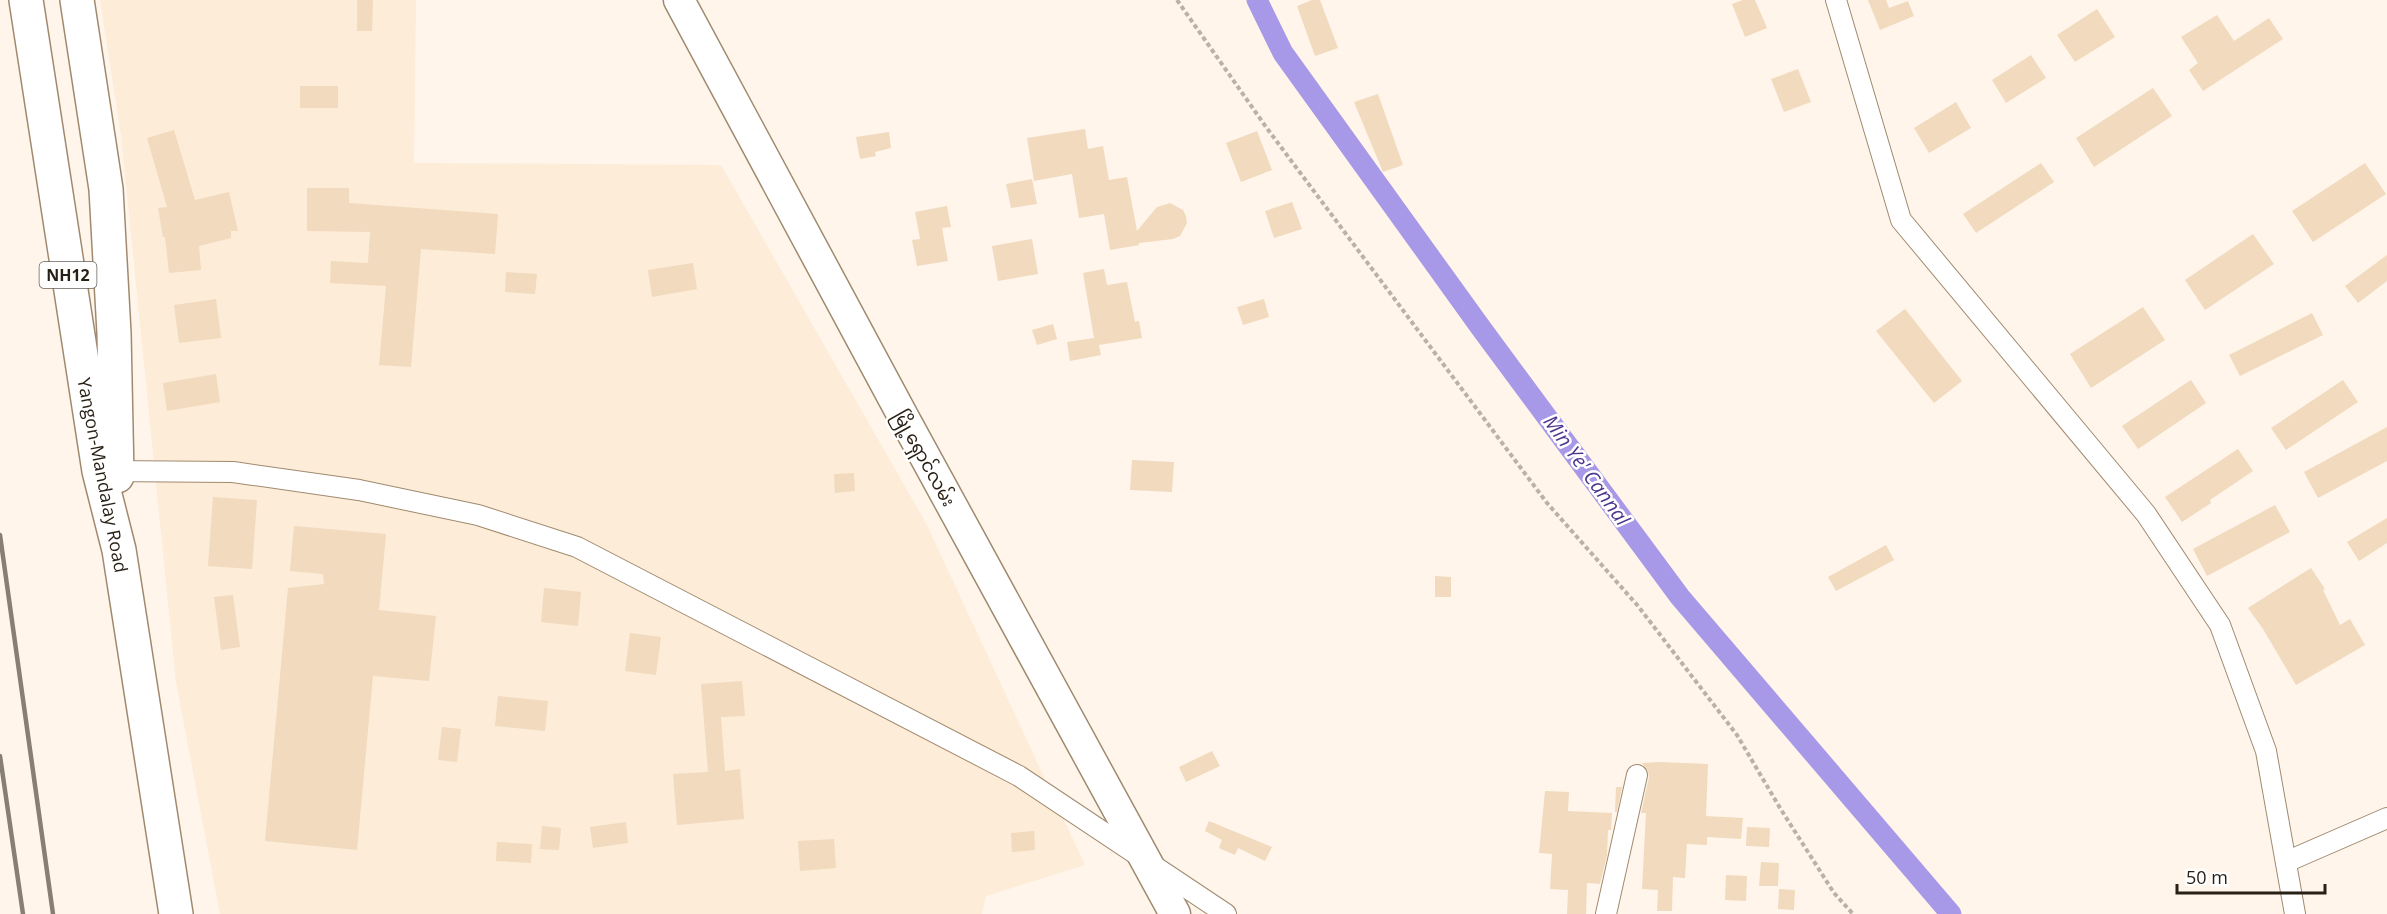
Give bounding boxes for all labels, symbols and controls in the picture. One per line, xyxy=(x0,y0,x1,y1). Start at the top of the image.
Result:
road number: NH12 xyxy=(40,262,97,288)
street label: Yangon-Mandalay Road xyxy=(72,376,134,574)
street label: မြို့ရှောင်လမ်း xyxy=(885,405,962,512)
water label: Min Ye' Cannal xyxy=(1538,409,1637,532)
scale bar xyxy=(2177,857,2326,895)
text: 50 m xyxy=(2186,865,2228,889)

